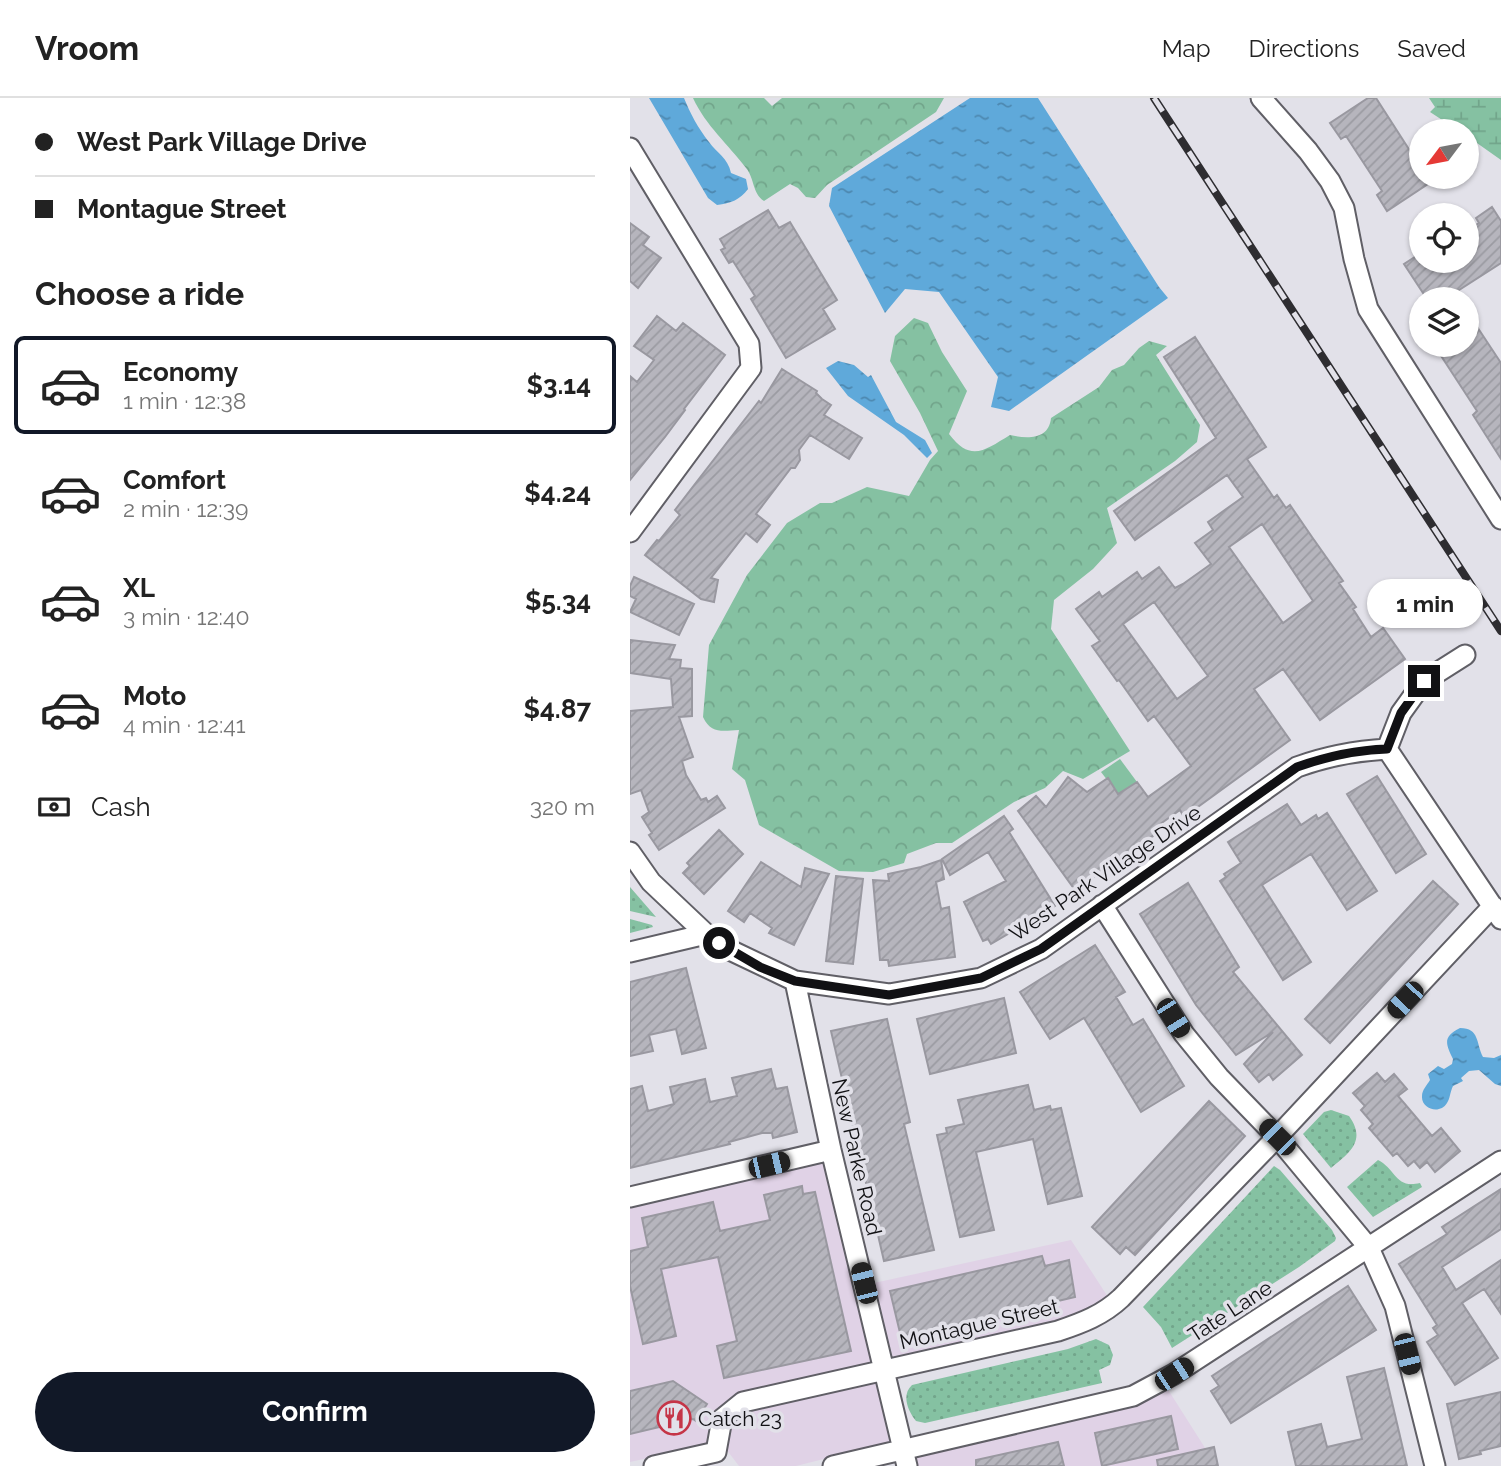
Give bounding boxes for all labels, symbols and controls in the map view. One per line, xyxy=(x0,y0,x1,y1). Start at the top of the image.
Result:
text: Vroom xyxy=(35,29,139,68)
text: Map xyxy=(1162,34,1211,63)
text: Directions xyxy=(1249,34,1359,63)
text: Saved xyxy=(1397,34,1466,63)
north arrow xyxy=(1409,119,1479,189)
map controls xyxy=(1409,119,1479,357)
text: West Park Village Drive xyxy=(77,127,367,157)
text: Montague Street xyxy=(77,194,286,224)
button: locate xyxy=(1409,203,1479,273)
text: Choose a ride xyxy=(35,275,244,312)
button: layers xyxy=(1409,287,1479,357)
icon: car xyxy=(39,354,102,417)
text: Economy xyxy=(123,357,238,387)
text: $3.14 xyxy=(527,370,591,400)
text: 1 min · 12:38 xyxy=(123,387,246,414)
icon: car xyxy=(39,462,102,525)
text: Comfort xyxy=(123,465,226,495)
text: $4.24 xyxy=(524,478,591,508)
text: 2 min · 12:39 xyxy=(123,495,248,522)
icon: car xyxy=(39,570,102,633)
text: XL xyxy=(123,573,155,603)
callout: 1 min xyxy=(1366,580,1482,628)
text: $5.34 xyxy=(525,586,591,616)
text: 1 min xyxy=(1396,590,1454,617)
text: 3 min · 12:40 xyxy=(123,603,250,630)
route end xyxy=(1408,665,1440,697)
icon: car xyxy=(39,678,102,741)
text: Moto xyxy=(123,681,186,711)
text: $4.87 xyxy=(524,694,591,724)
text: 4 min · 12:41 xyxy=(123,711,246,738)
icon: cash xyxy=(35,788,73,826)
text: Cash xyxy=(91,792,151,822)
text: 320 m xyxy=(530,793,595,820)
street label: West Park Village Drive xyxy=(1005,800,1205,946)
route start xyxy=(703,927,735,959)
car xyxy=(1383,977,1428,1023)
car xyxy=(1153,995,1194,1041)
street label: New Parke Road xyxy=(827,1076,887,1238)
car xyxy=(1255,1115,1300,1159)
car xyxy=(747,1150,792,1180)
car xyxy=(849,1260,880,1306)
street label: Tate Lane xyxy=(1183,1275,1277,1347)
street label: Montague Street xyxy=(897,1294,1061,1354)
car xyxy=(1392,1331,1423,1377)
car xyxy=(1151,1354,1198,1394)
button: Confirm xyxy=(35,1372,595,1452)
restaurant icon: Catch 23 xyxy=(655,1399,693,1437)
place label: Catch 23 xyxy=(698,1406,782,1431)

